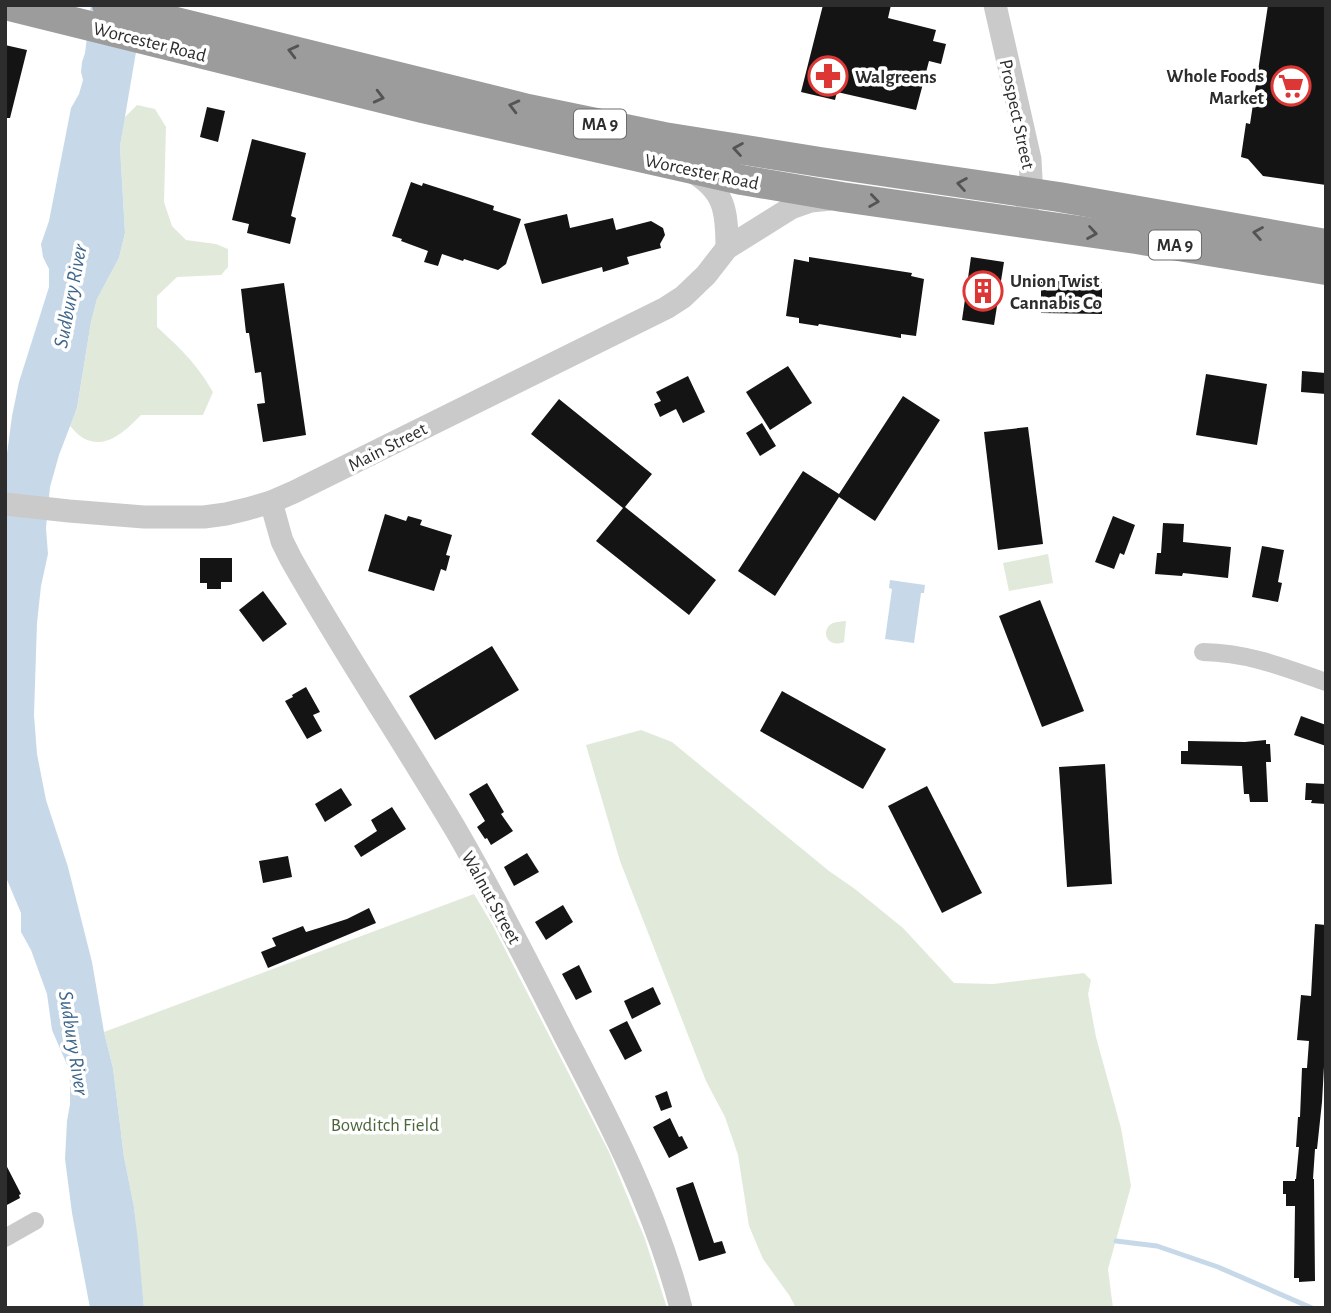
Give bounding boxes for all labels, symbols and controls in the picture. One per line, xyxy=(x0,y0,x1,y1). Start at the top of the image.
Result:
street label: Worcester Road xyxy=(91,19,208,66)
one-way arrow xyxy=(288,45,300,59)
pharmacy icon: Walgreens xyxy=(807,55,849,97)
street label: Prospect Street xyxy=(996,58,1037,171)
supermarket icon: Whole Foods Market xyxy=(1270,65,1312,107)
place label: Whole Foods Market xyxy=(1166,67,1265,108)
place label: Walgreens xyxy=(855,68,937,87)
one-way arrow xyxy=(373,89,385,103)
one-way arrow xyxy=(508,99,520,114)
road number: MA 9 xyxy=(574,110,626,139)
one-way arrow xyxy=(732,142,743,157)
street label: Worcester Road xyxy=(643,151,761,194)
one-way arrow xyxy=(957,176,968,191)
one-way arrow xyxy=(868,194,880,209)
one-way arrow xyxy=(1086,225,1098,240)
one-way arrow xyxy=(1253,226,1265,241)
road number: MA 9 xyxy=(1149,230,1201,260)
water label: Sudbury River xyxy=(50,241,91,350)
building icon: Union Twist Cannabis Co xyxy=(962,270,1004,312)
place label: Union Twist Cannabis Co xyxy=(1010,272,1102,313)
street label: Main Street xyxy=(345,419,430,475)
street label: Walnut Street xyxy=(457,848,524,947)
water label: Sudbury River xyxy=(55,989,92,1098)
park label: Bowditch Field xyxy=(331,1116,439,1135)

